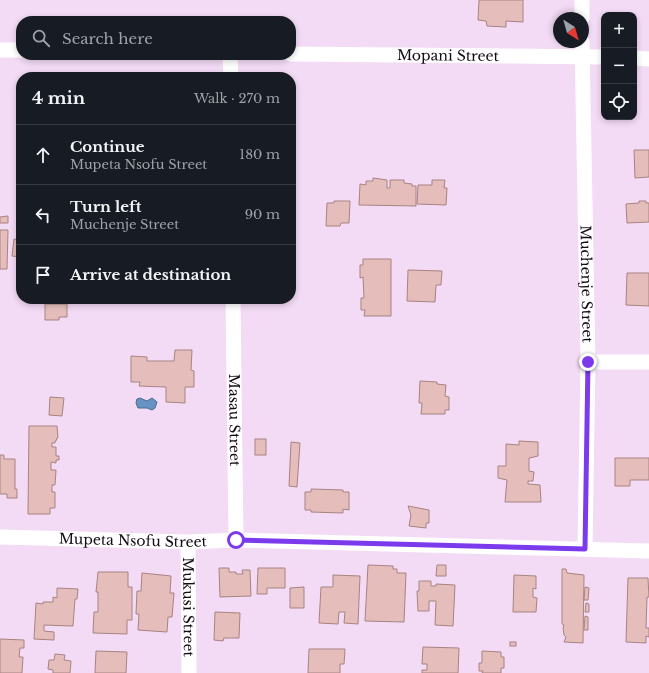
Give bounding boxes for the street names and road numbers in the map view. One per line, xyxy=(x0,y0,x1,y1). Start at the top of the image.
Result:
street label: Mopani Street xyxy=(397,46,500,65)
street label: Muchenje Street xyxy=(576,225,597,344)
street label: Masau Street xyxy=(225,374,244,467)
street label: Mupeta Nsofu Street xyxy=(59,530,208,551)
street label: Mukusi Street xyxy=(179,557,198,658)

